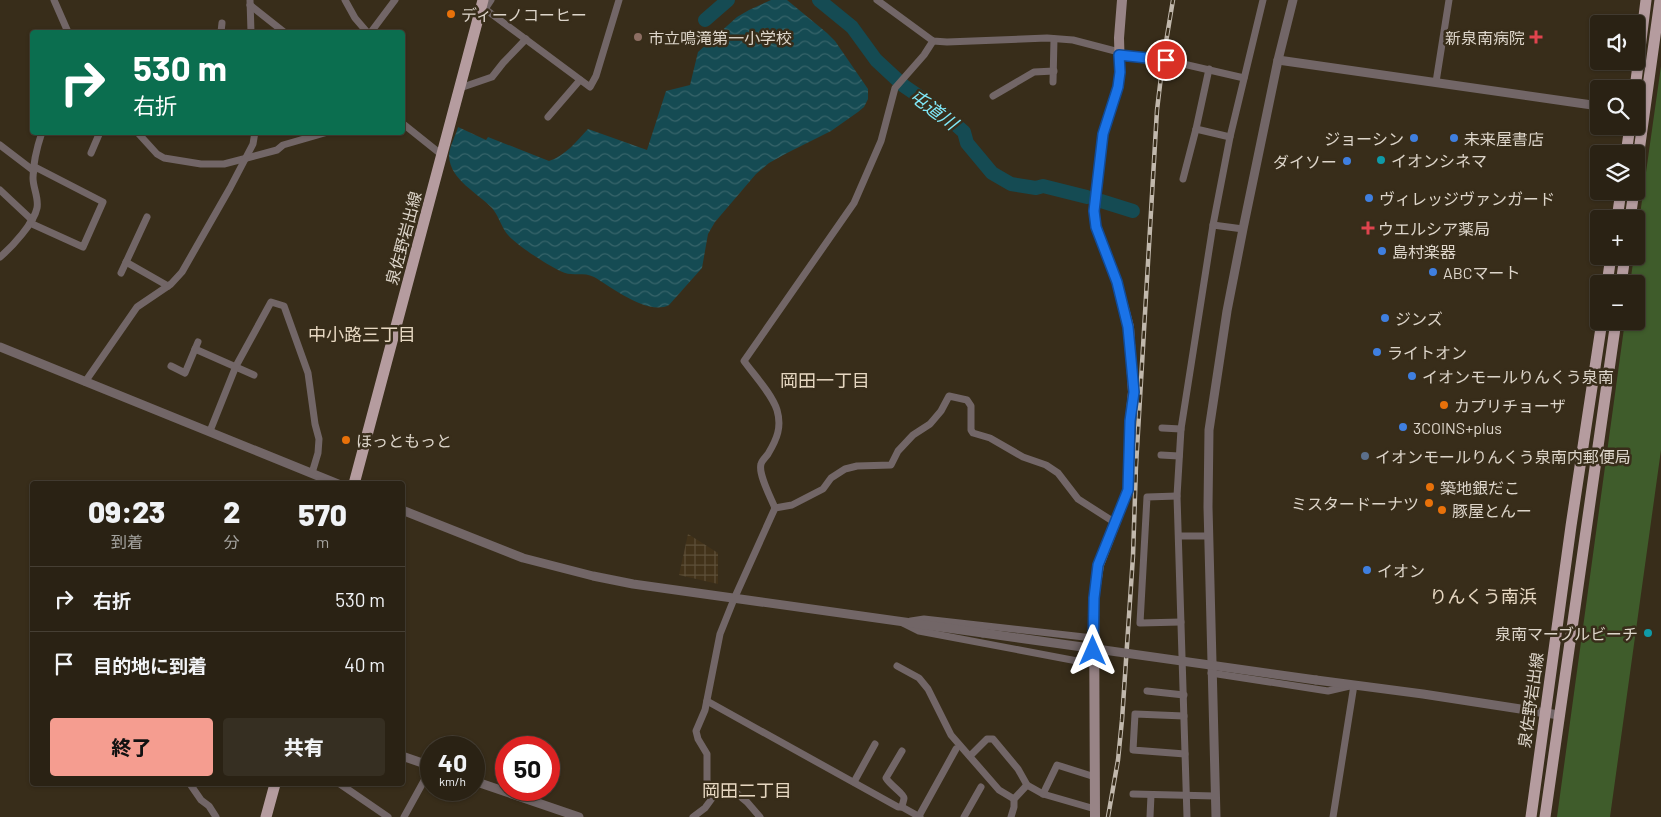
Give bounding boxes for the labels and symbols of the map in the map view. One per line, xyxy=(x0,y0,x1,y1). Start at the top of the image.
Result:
place label: ディーノコーヒー xyxy=(461,5,587,24)
marker: ディーノコーヒー xyxy=(445,8,457,20)
place label: 市立鳴滝第一小学校 xyxy=(648,28,792,47)
place label: 新泉南病院 xyxy=(1445,28,1525,47)
marker: 新泉南病院 xyxy=(1529,30,1543,44)
marker: 市立鳴滝第一小学校 xyxy=(632,31,644,43)
pin xyxy=(1145,39,1187,81)
water label: 屯道川 xyxy=(906,84,964,135)
place label: ジョーシン xyxy=(1324,129,1404,148)
place label: 未来屋書店 xyxy=(1464,129,1544,148)
marker: ジョーシン xyxy=(1408,132,1420,144)
marker: 未来屋書店 xyxy=(1448,132,1460,144)
place label: イオンシネマ xyxy=(1391,151,1487,170)
place label: ダイソー xyxy=(1273,152,1337,171)
marker: イオンシネマ xyxy=(1375,154,1387,166)
marker: ダイソー xyxy=(1341,155,1353,167)
street label: 泉佐野岩出線 xyxy=(381,189,425,287)
place label: ヴィレッジヴァンガード xyxy=(1379,189,1555,208)
marker: ヴィレッジヴァンガード xyxy=(1363,192,1375,204)
place label: ウエルシア薬局 xyxy=(1378,219,1490,238)
marker: ウエルシア薬局 xyxy=(1362,222,1374,234)
place label: 島村楽器 xyxy=(1392,242,1456,261)
marker: 島村楽器 xyxy=(1376,245,1388,257)
place label: ABCマート xyxy=(1443,263,1520,282)
marker: ABCマート xyxy=(1427,266,1439,278)
place label: ジンズ xyxy=(1395,309,1443,328)
marker: ジンズ xyxy=(1379,312,1391,324)
district label: 中小路三丁目 xyxy=(308,323,416,345)
place label: ライトオン xyxy=(1387,343,1467,362)
marker: ライトオン xyxy=(1371,346,1383,358)
place label: イオンモールりんくう泉南 xyxy=(1422,367,1614,386)
district label: 岡田一丁目 xyxy=(780,369,870,391)
marker: イオンモールりんくう泉南 xyxy=(1406,370,1418,382)
place label: カプリチョーザ xyxy=(1454,396,1566,415)
marker: カプリチョーザ xyxy=(1438,399,1450,411)
place label: 3COINS+plus xyxy=(1413,418,1502,437)
marker: 3COINS+plus xyxy=(1397,421,1409,433)
place label: ほっともっと xyxy=(356,431,452,450)
marker: ほっともっと xyxy=(340,434,352,446)
place label: イオンモールりんくう泉南内郵便局 xyxy=(1375,447,1631,466)
marker: イオンモールりんくう泉南内郵便局 xyxy=(1359,450,1371,462)
place label: 築地銀だこ xyxy=(1440,478,1520,497)
marker: 築地銀だこ xyxy=(1424,481,1436,493)
place label: ミスタードーナツ xyxy=(1291,494,1419,513)
marker: ミスタードーナツ xyxy=(1423,497,1435,509)
place label: 豚屋とんー xyxy=(1452,501,1532,520)
marker: 豚屋とんー xyxy=(1436,504,1448,516)
place label: イオン xyxy=(1377,561,1425,580)
marker: イオン xyxy=(1361,564,1373,576)
district label: りんくう南浜 xyxy=(1429,585,1537,607)
position arrow xyxy=(1066,624,1118,676)
place label: 泉南マーブルビーチ xyxy=(1495,624,1638,643)
marker: 泉南マーブルビーチ xyxy=(1642,627,1654,639)
street label: 泉佐野岩出線 xyxy=(1514,651,1546,749)
speed limit sign: 50 xyxy=(495,736,560,801)
district label: 岡田二丁目 xyxy=(702,779,792,801)

